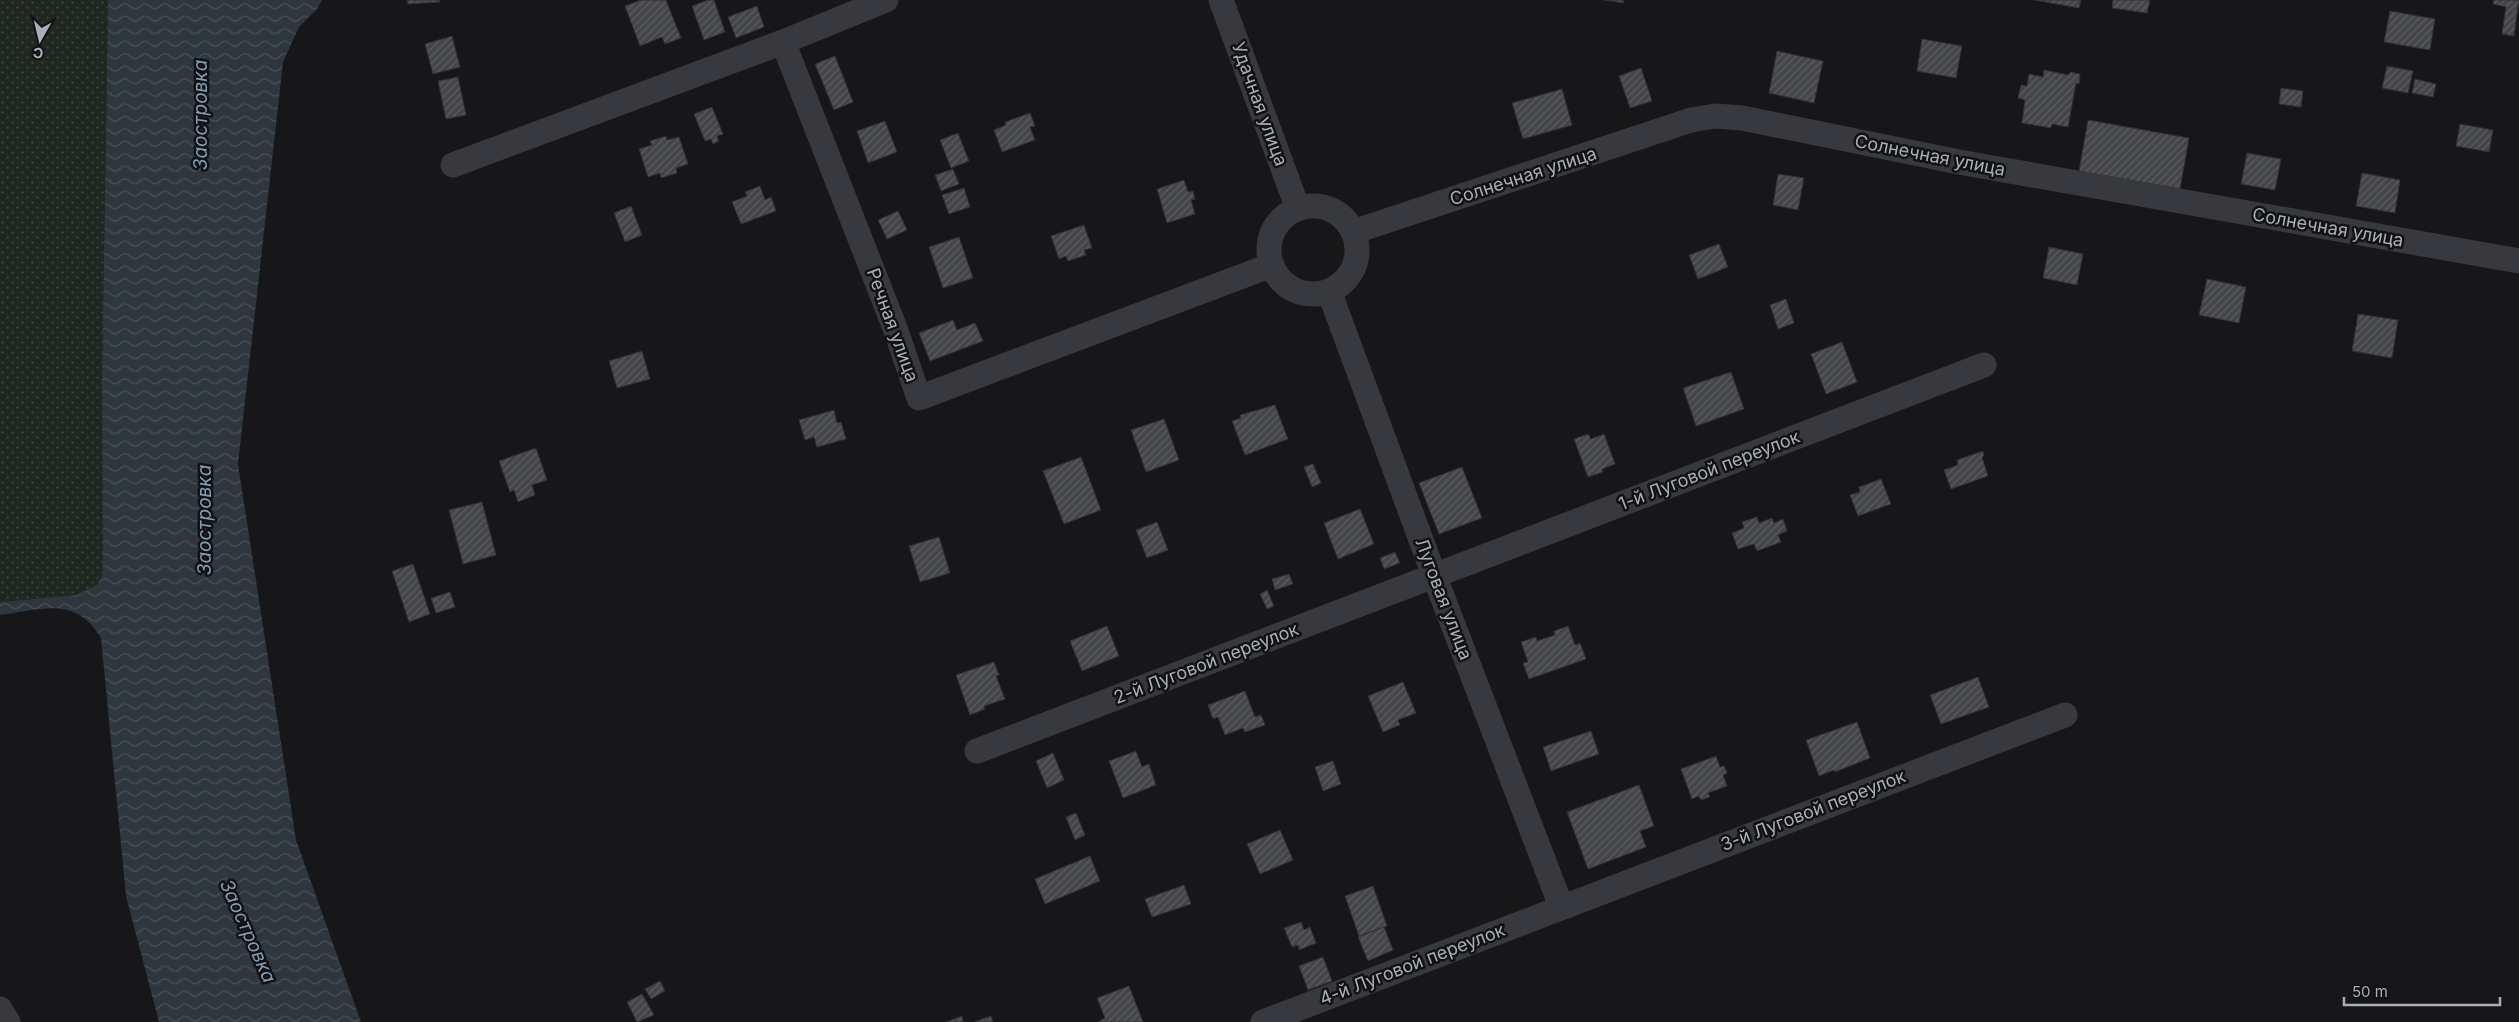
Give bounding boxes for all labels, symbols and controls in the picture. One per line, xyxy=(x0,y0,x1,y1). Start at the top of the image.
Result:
north arrow xyxy=(15,15,65,65)
street label: Удачная улица xyxy=(1228,39,1292,169)
text: С xyxy=(32,44,44,63)
water label: Заостровка xyxy=(189,59,212,170)
street label: Солнечная улица xyxy=(1853,130,2007,180)
street label: Солнечная улица xyxy=(1447,142,1599,210)
street label: Солнечная улица xyxy=(2251,203,2405,251)
street label: Речная улица xyxy=(863,265,923,385)
street label: 1-й Луговой переулок xyxy=(1615,426,1803,514)
water label: Заостровка xyxy=(193,464,216,575)
street label: Луговая улица xyxy=(1411,535,1477,663)
street label: 2-й Луговой переулок xyxy=(1111,618,1302,708)
street label: 3-й Луговой переулок xyxy=(1718,765,1909,855)
water label: Заостровка xyxy=(215,876,281,986)
street label: 4-й Луговой переулок xyxy=(1316,919,1508,1009)
scale bar xyxy=(2344,974,2500,1006)
text: 50 m xyxy=(2352,982,2388,1001)

